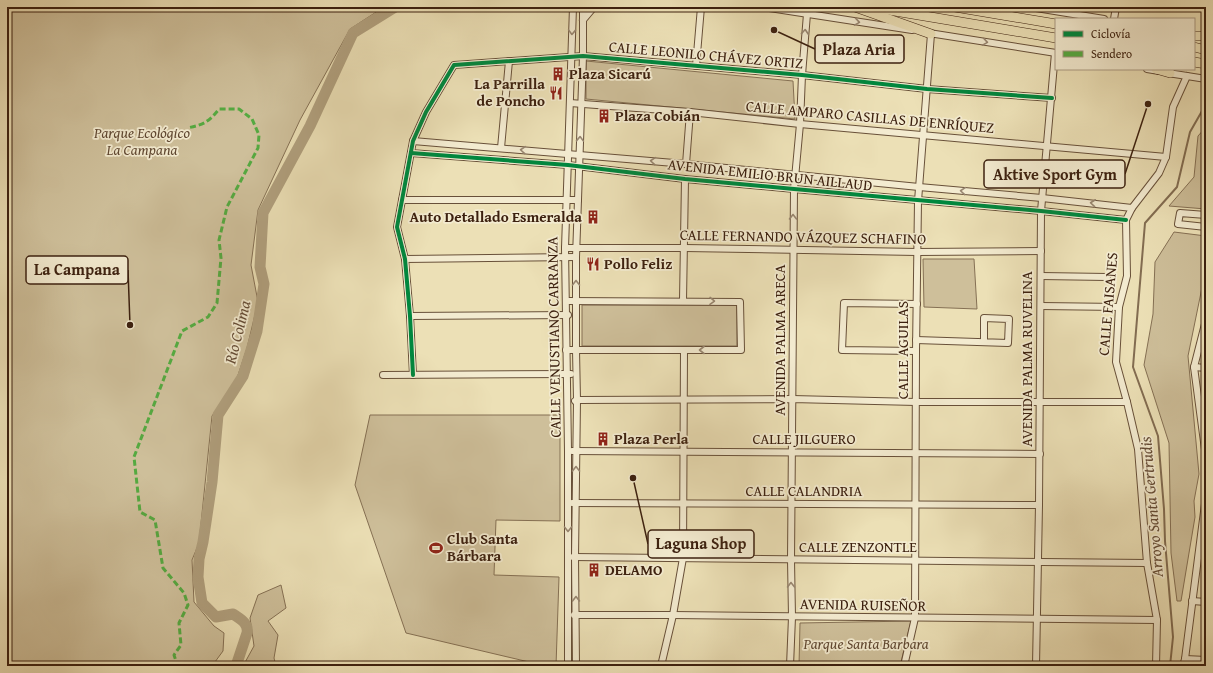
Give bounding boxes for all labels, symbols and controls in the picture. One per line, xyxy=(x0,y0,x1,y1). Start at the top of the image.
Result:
one-way arrow xyxy=(854,17,860,26)
legend xyxy=(1055,18,1195,70)
text: Ciclovía xyxy=(1091,25,1131,42)
one-way arrow xyxy=(568,29,576,35)
one-way arrow xyxy=(801,29,810,35)
callout: Plaza Aria xyxy=(815,35,904,63)
street label: CALLE LEONILO CHÁVEZ ORTIZ xyxy=(608,36,804,73)
text: Plaza Aria xyxy=(823,37,896,61)
one-way arrow xyxy=(982,37,989,46)
text: Sendero xyxy=(1091,45,1132,62)
place label: Plaza Sicarú xyxy=(569,63,651,84)
building icon: Plaza Sicarú xyxy=(550,66,566,82)
place label: La Parrilla de Poncho xyxy=(474,73,545,111)
restaurant icon: La Parrilla de Poncho xyxy=(548,85,564,101)
street label: CALLE AMPARO CASILLAS DE ENRÍQUEZ xyxy=(745,95,995,138)
place label: Plaza Cobián xyxy=(615,105,700,126)
building icon: Plaza Cobián xyxy=(596,108,612,124)
park label: Parque Ecológico La Campana xyxy=(93,122,190,160)
one-way arrow xyxy=(575,136,584,142)
one-way arrow xyxy=(520,145,526,154)
street label: AVENIDA EMILIO BRUN AILLAUD xyxy=(667,153,873,196)
one-way arrow xyxy=(650,157,656,166)
callout: Aktive Sport Gym xyxy=(984,160,1125,188)
text: Aktive Sport Gym xyxy=(993,162,1117,186)
one-way arrow xyxy=(960,187,966,196)
one-way arrow xyxy=(1090,199,1096,208)
place label: Auto Detallado Esmeralda xyxy=(409,206,582,227)
building icon: Auto Detallado Esmeralda xyxy=(585,209,601,225)
one-way arrow xyxy=(789,214,797,220)
street label: CALLE FERNANDO VÁZQUEZ SCHAFINO xyxy=(680,224,926,249)
street label: CALLE VENUSTIANO CARRANZA xyxy=(541,236,566,438)
street label: CALLE FAISANES xyxy=(1093,252,1122,356)
place label: Pollo Feliz xyxy=(604,253,672,274)
callout: La Campana xyxy=(26,256,128,284)
restaurant icon: Pollo Feliz xyxy=(585,256,601,272)
text: La Campana xyxy=(34,257,121,281)
street label: AVENIDA PALMA ARECA xyxy=(769,264,790,416)
street label: AVENIDA PALMA RUVELINA xyxy=(1016,271,1037,447)
one-way arrow xyxy=(572,280,580,286)
water label: Río Colima xyxy=(217,297,257,367)
one-way arrow xyxy=(709,297,715,305)
street label: CALLE AGUILAS xyxy=(892,301,913,399)
one-way arrow xyxy=(699,346,705,354)
place label: Plaza Perla xyxy=(614,428,689,449)
street label: CALLE JILGUERO xyxy=(752,428,856,449)
building icon: Plaza Perla xyxy=(595,431,611,447)
water label: Arroyo Santa Gertrudis xyxy=(1133,435,1169,579)
one-way arrow xyxy=(572,466,580,472)
street label: CALLE CALANDRIA xyxy=(746,480,862,501)
one-way arrow xyxy=(564,526,572,532)
place label: Club Santa Bárbara xyxy=(447,528,518,566)
callout: Laguna Shop xyxy=(648,530,754,558)
text: Laguna Shop xyxy=(656,531,746,555)
street label: CALLE ZENZONTLE xyxy=(799,536,917,557)
sports icon: Club Santa Bárbara xyxy=(428,540,444,556)
place label: DELAMO xyxy=(605,559,663,580)
building icon: DELAMO xyxy=(586,562,602,578)
one-way arrow xyxy=(787,582,795,588)
street label: AVENIDA RUISEÑOR xyxy=(800,593,927,616)
one-way arrow xyxy=(572,596,580,602)
park label: Parque Santa Barbara xyxy=(802,633,929,654)

